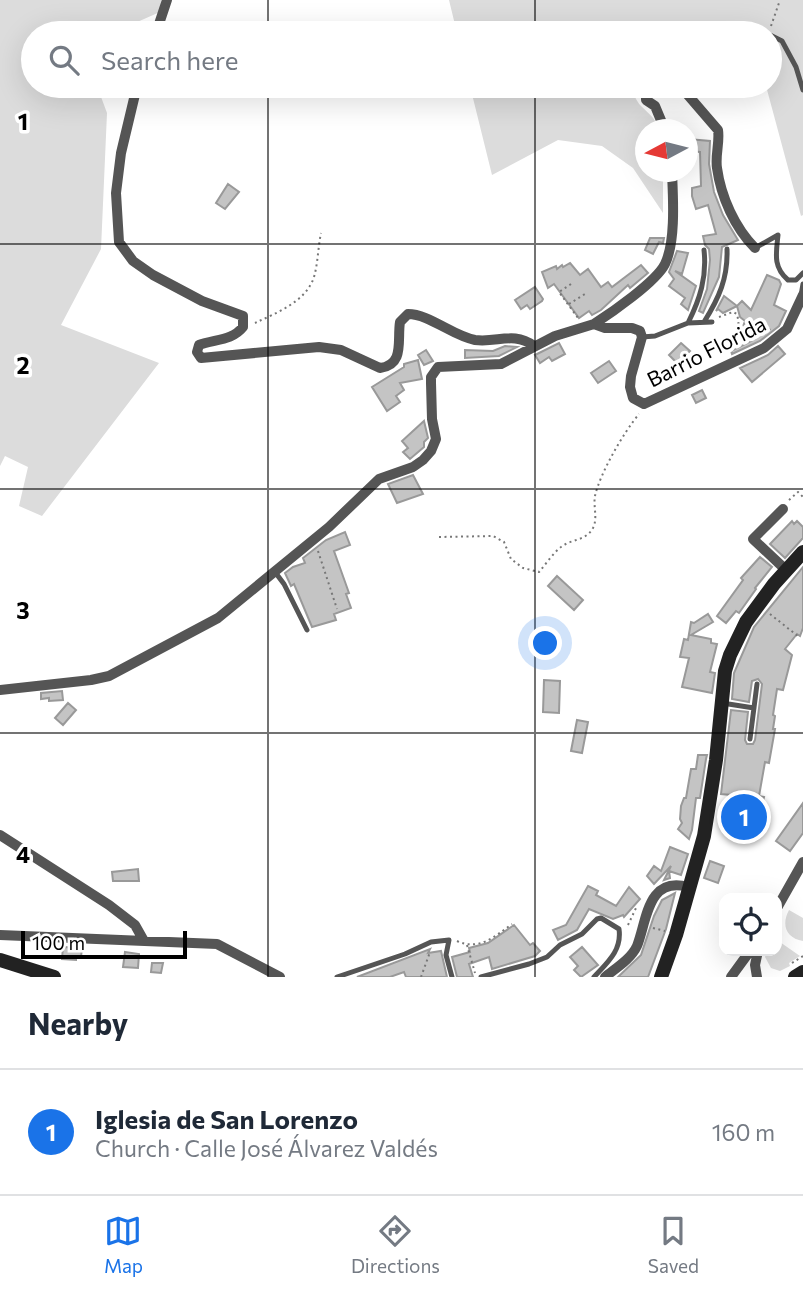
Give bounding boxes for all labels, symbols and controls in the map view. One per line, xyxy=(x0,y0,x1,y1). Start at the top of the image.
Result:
search box xyxy=(21,21,782,98)
icon: search xyxy=(45,41,83,79)
text: Search here xyxy=(101,44,239,75)
text: 1 xyxy=(18,107,28,135)
north arrow xyxy=(635,119,698,182)
street label: Barrio Florida xyxy=(642,310,770,392)
text: 2 xyxy=(16,351,30,379)
text: 3 xyxy=(16,596,30,624)
your location xyxy=(528,626,562,660)
pin: 1 xyxy=(721,791,767,843)
text: 4 xyxy=(16,840,30,868)
map controls xyxy=(719,893,782,956)
button: locate xyxy=(719,893,782,956)
scale bar xyxy=(21,928,187,960)
text: 100 m xyxy=(32,931,85,954)
text: Nearby xyxy=(28,1004,128,1041)
text: Iglesia de San Lorenzo xyxy=(95,1103,358,1134)
text: 1 xyxy=(46,1118,56,1146)
text: 160 m xyxy=(712,1118,775,1146)
text: Church · Calle José Álvarez Valdés xyxy=(95,1134,438,1162)
tab: Map xyxy=(104,1212,143,1277)
tab: Directions xyxy=(351,1212,440,1277)
tab: Saved xyxy=(648,1212,699,1277)

